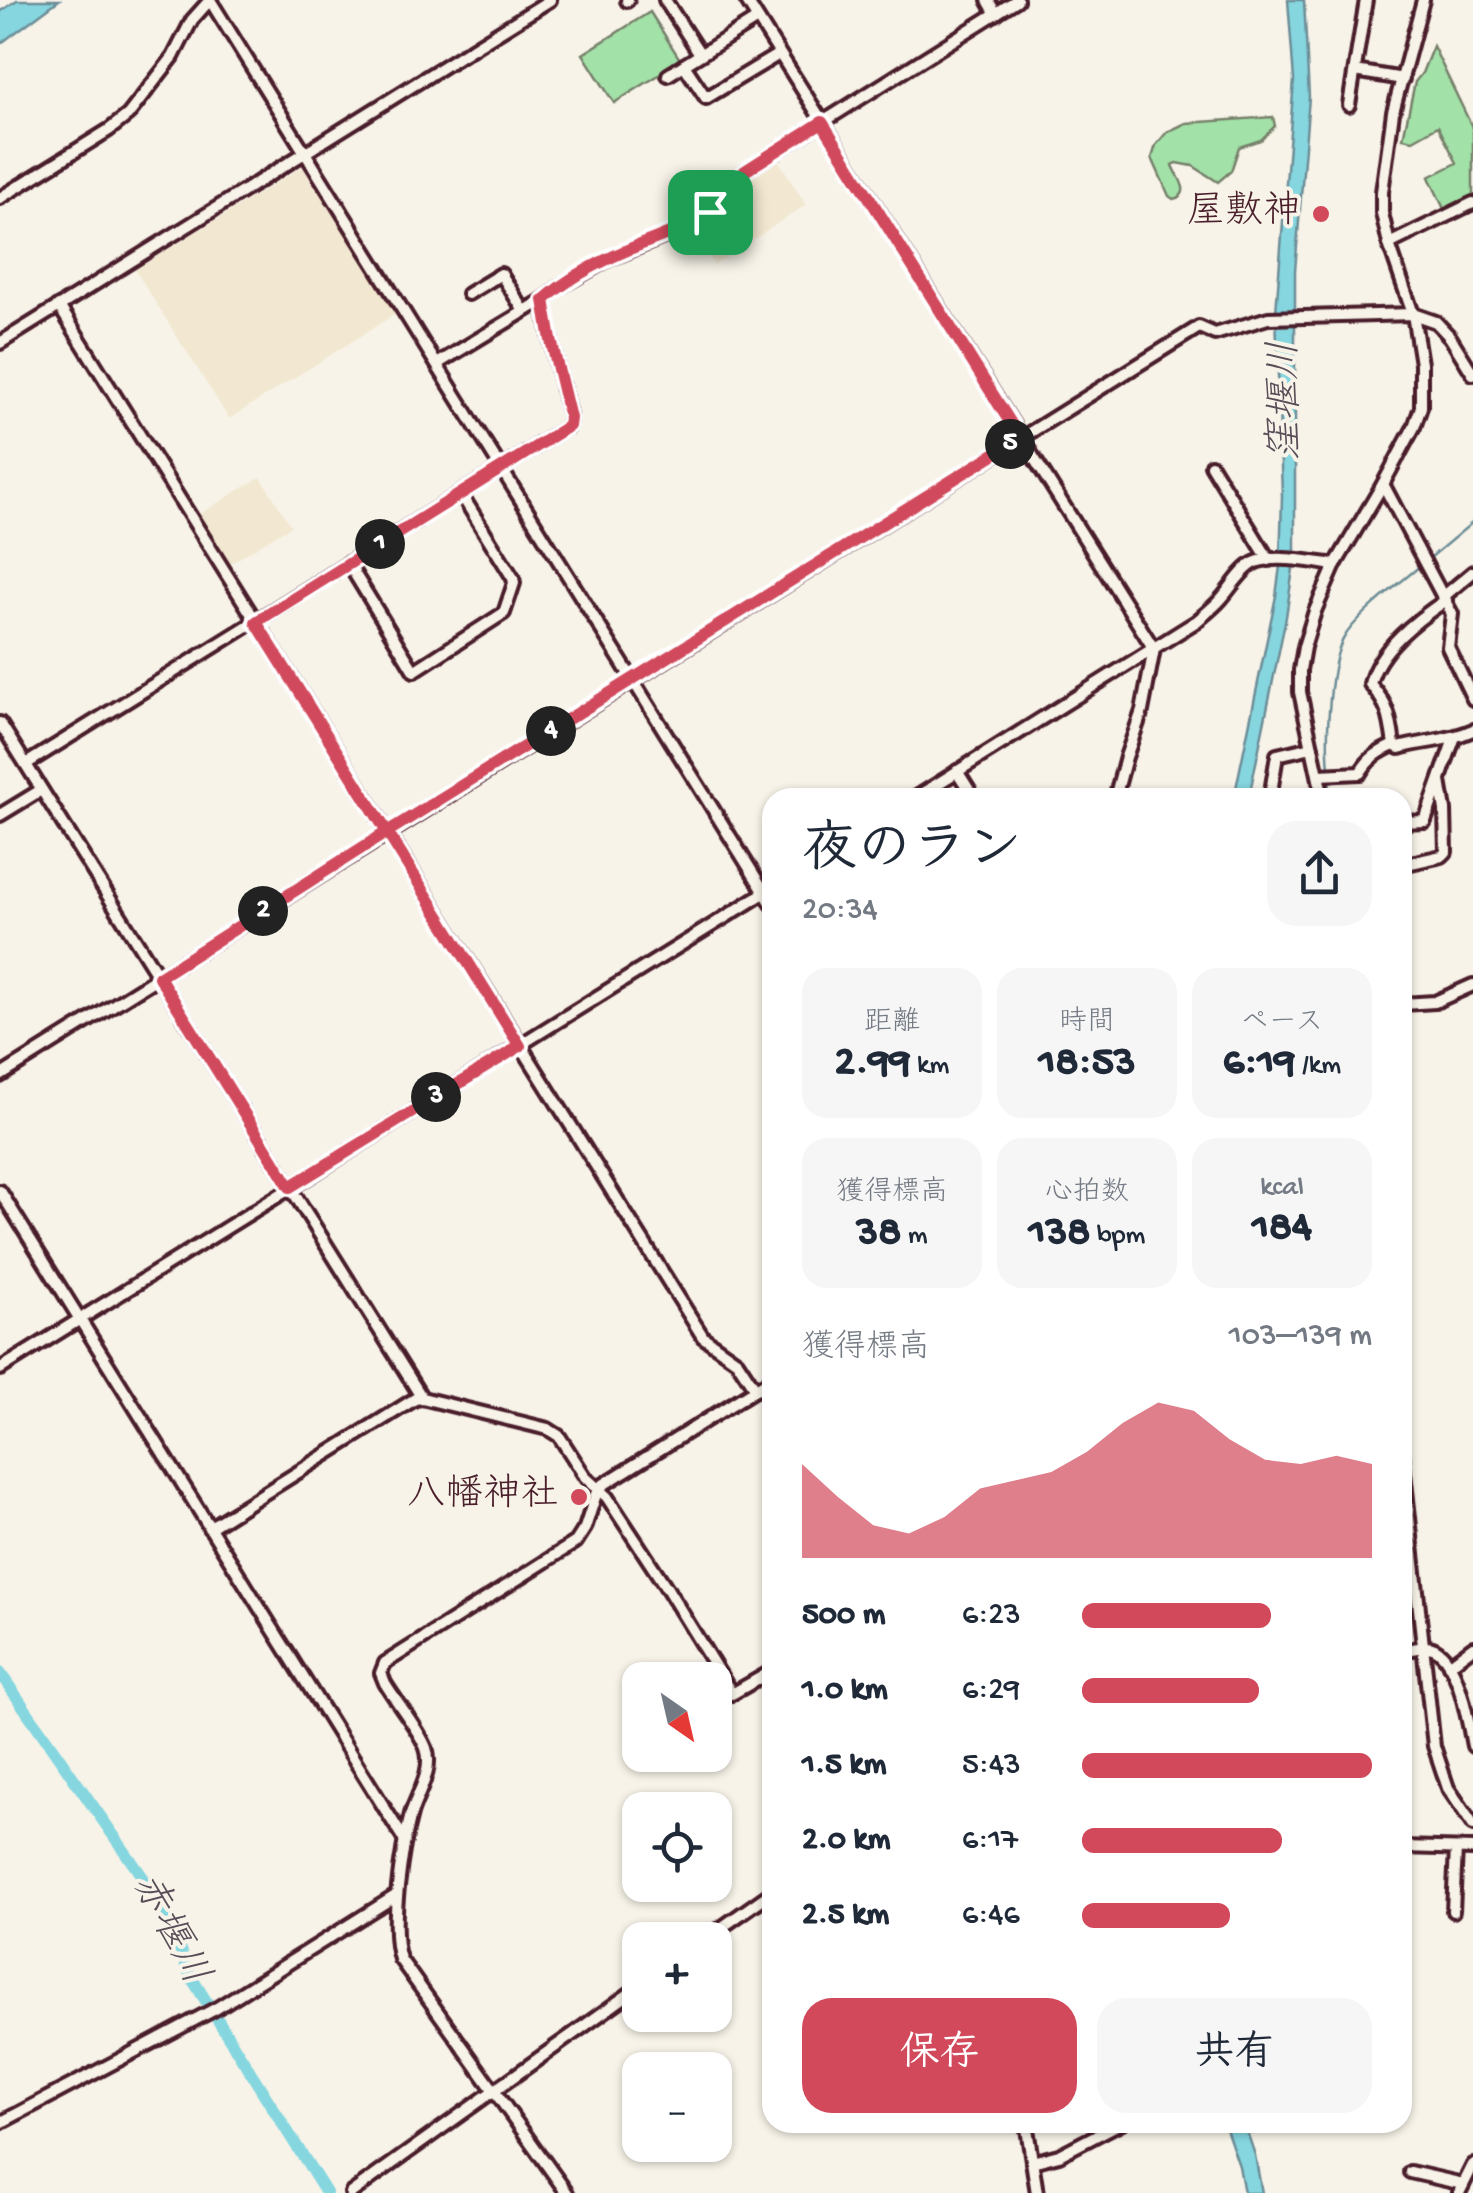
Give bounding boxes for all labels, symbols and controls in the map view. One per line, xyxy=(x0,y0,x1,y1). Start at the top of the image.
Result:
pin xyxy=(668,170,753,255)
icon: arrive xyxy=(683,185,738,240)
place label: 屋敷神 xyxy=(1187,190,1301,236)
marker: 屋敷神 xyxy=(1310,203,1332,225)
water label: 窪堰川 xyxy=(1261,341,1313,461)
pin: 5 xyxy=(985,419,1035,469)
text: 5 xyxy=(1003,427,1017,460)
pin: 1 xyxy=(355,519,405,569)
text: 1 xyxy=(374,527,386,560)
pin: 4 xyxy=(526,706,576,756)
text: 4 xyxy=(544,714,558,747)
button: share xyxy=(1267,821,1372,926)
text: 夜のラン xyxy=(802,822,1022,886)
pin: 2 xyxy=(238,886,288,936)
text: 20:34 xyxy=(802,892,878,930)
text: 2 xyxy=(256,894,270,927)
text: 距離 xyxy=(864,1007,920,1040)
text: 時間 xyxy=(1059,1007,1115,1040)
text: ペース xyxy=(1241,1007,1323,1040)
text: 2.99 xyxy=(835,1040,910,1089)
text: 18:53 xyxy=(1038,1040,1136,1089)
text: 6:19 xyxy=(1223,1040,1295,1089)
text: km xyxy=(910,1050,949,1083)
text: /km xyxy=(1295,1050,1341,1083)
pin: 3 xyxy=(411,1072,461,1122)
text: 3 xyxy=(429,1080,443,1113)
text: kcal xyxy=(1260,1172,1304,1205)
text: 獲得標高 xyxy=(836,1177,948,1210)
text: 心拍数 xyxy=(1045,1177,1129,1210)
text: 184 xyxy=(1252,1205,1312,1254)
text: 38 xyxy=(856,1210,901,1259)
text: 138 xyxy=(1029,1210,1090,1259)
text: m xyxy=(901,1220,928,1253)
text: bpm xyxy=(1090,1220,1145,1253)
text: 103–139 m xyxy=(1229,1318,1372,1356)
text: 獲得標高 xyxy=(802,1330,930,1368)
place label: 八幡神社 xyxy=(407,1473,559,1519)
marker: 八幡神社 xyxy=(568,1486,590,1508)
text: 500 m xyxy=(802,1597,885,1635)
text: 6:23 xyxy=(962,1597,1021,1635)
north arrow xyxy=(622,1662,732,1772)
map controls xyxy=(622,1662,732,2162)
text: 1.0 km xyxy=(802,1672,888,1710)
text: 6:29 xyxy=(962,1672,1020,1710)
text: 1.5 km xyxy=(802,1747,886,1785)
text: 5:43 xyxy=(962,1747,1021,1785)
button: locate xyxy=(622,1792,732,1902)
text: 2.0 km xyxy=(802,1822,890,1860)
text: 6:17 xyxy=(962,1822,1018,1860)
water label: 赤堰川 xyxy=(119,1865,219,1994)
text: 2.5 km xyxy=(802,1897,889,1935)
text: 6:46 xyxy=(962,1897,1020,1935)
button: + xyxy=(622,1922,732,2032)
button: 保存 xyxy=(802,1998,1077,2113)
button: 共有 xyxy=(1097,1998,1372,2113)
button: − xyxy=(622,2052,732,2162)

